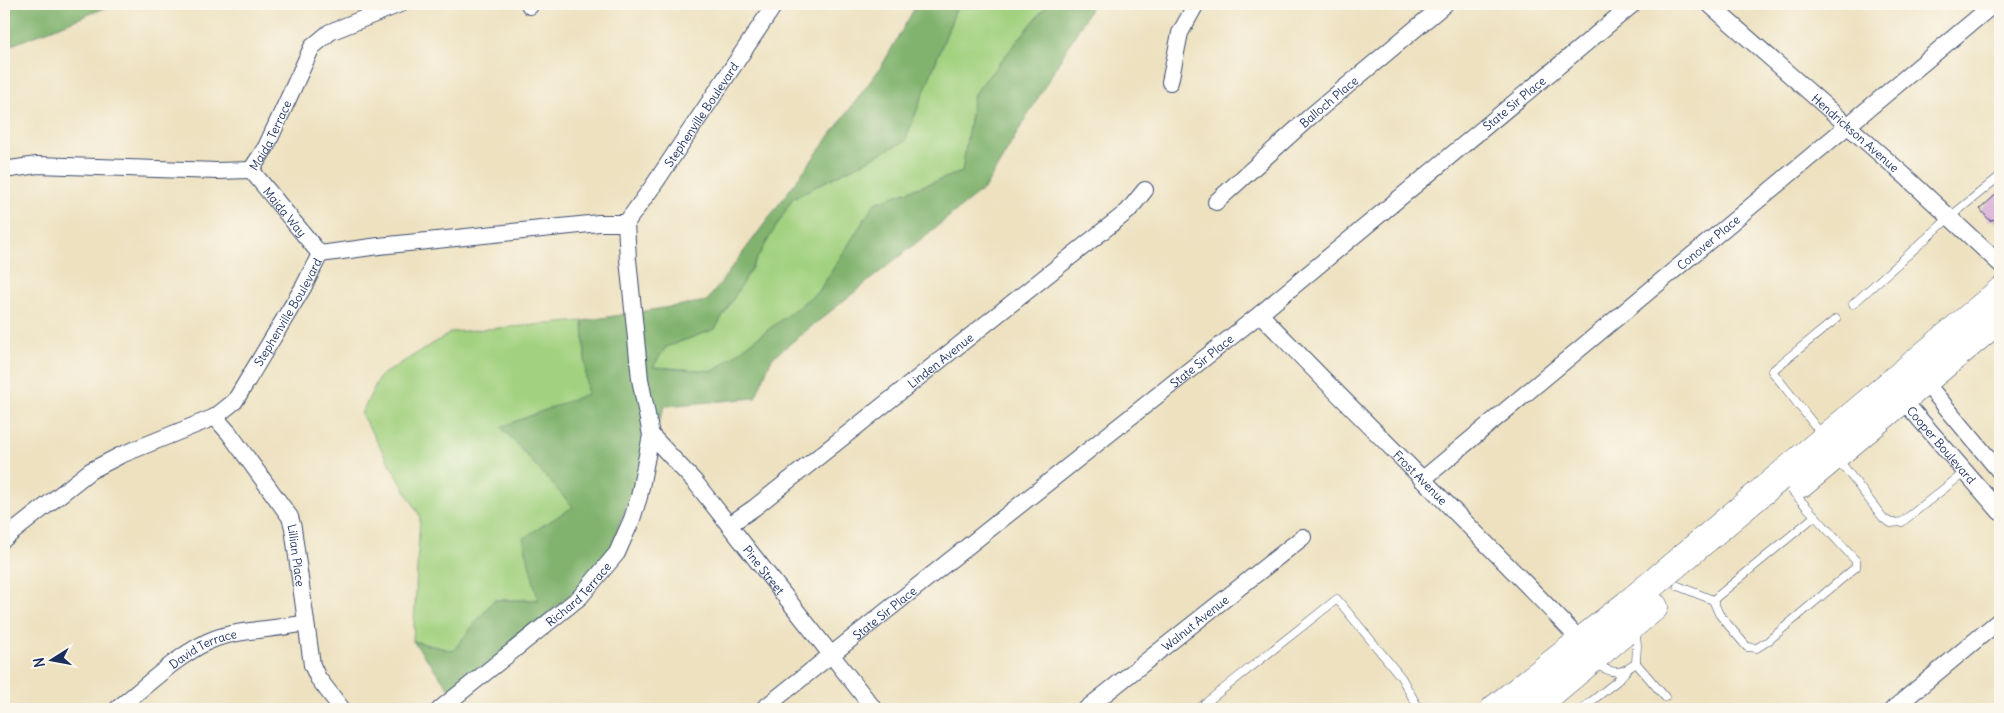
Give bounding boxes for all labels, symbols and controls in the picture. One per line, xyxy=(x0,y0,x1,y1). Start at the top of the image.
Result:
street label: Stephenville Boulevard xyxy=(661,59,741,169)
street label: Balloch Place xyxy=(1296,72,1361,130)
street label: State Sir Place xyxy=(1480,73,1548,133)
street label: Hendrickson Avenue xyxy=(1809,90,1902,175)
street label: Maida Terrace xyxy=(246,98,294,173)
street label: Maida Way xyxy=(260,184,310,240)
street label: Conover Place xyxy=(1673,212,1742,273)
street label: Stephenville Boulevard xyxy=(250,255,324,369)
street label: Linden Avenue xyxy=(904,329,976,391)
street label: State Sir Place xyxy=(1167,331,1236,390)
street label: Cooper Boulevard xyxy=(1904,403,1979,486)
street label: Frost Avenue xyxy=(1390,447,1451,508)
street label: Lillian Place xyxy=(285,522,309,588)
street label: Pine Street xyxy=(740,542,788,597)
street label: Richard Terrace xyxy=(542,559,614,629)
street label: State Sir Place xyxy=(850,583,919,642)
street label: Walnut Avenue xyxy=(1158,592,1231,654)
street label: David Terrace xyxy=(166,626,238,671)
north arrow xyxy=(28,636,78,686)
text: N xyxy=(29,656,49,669)

